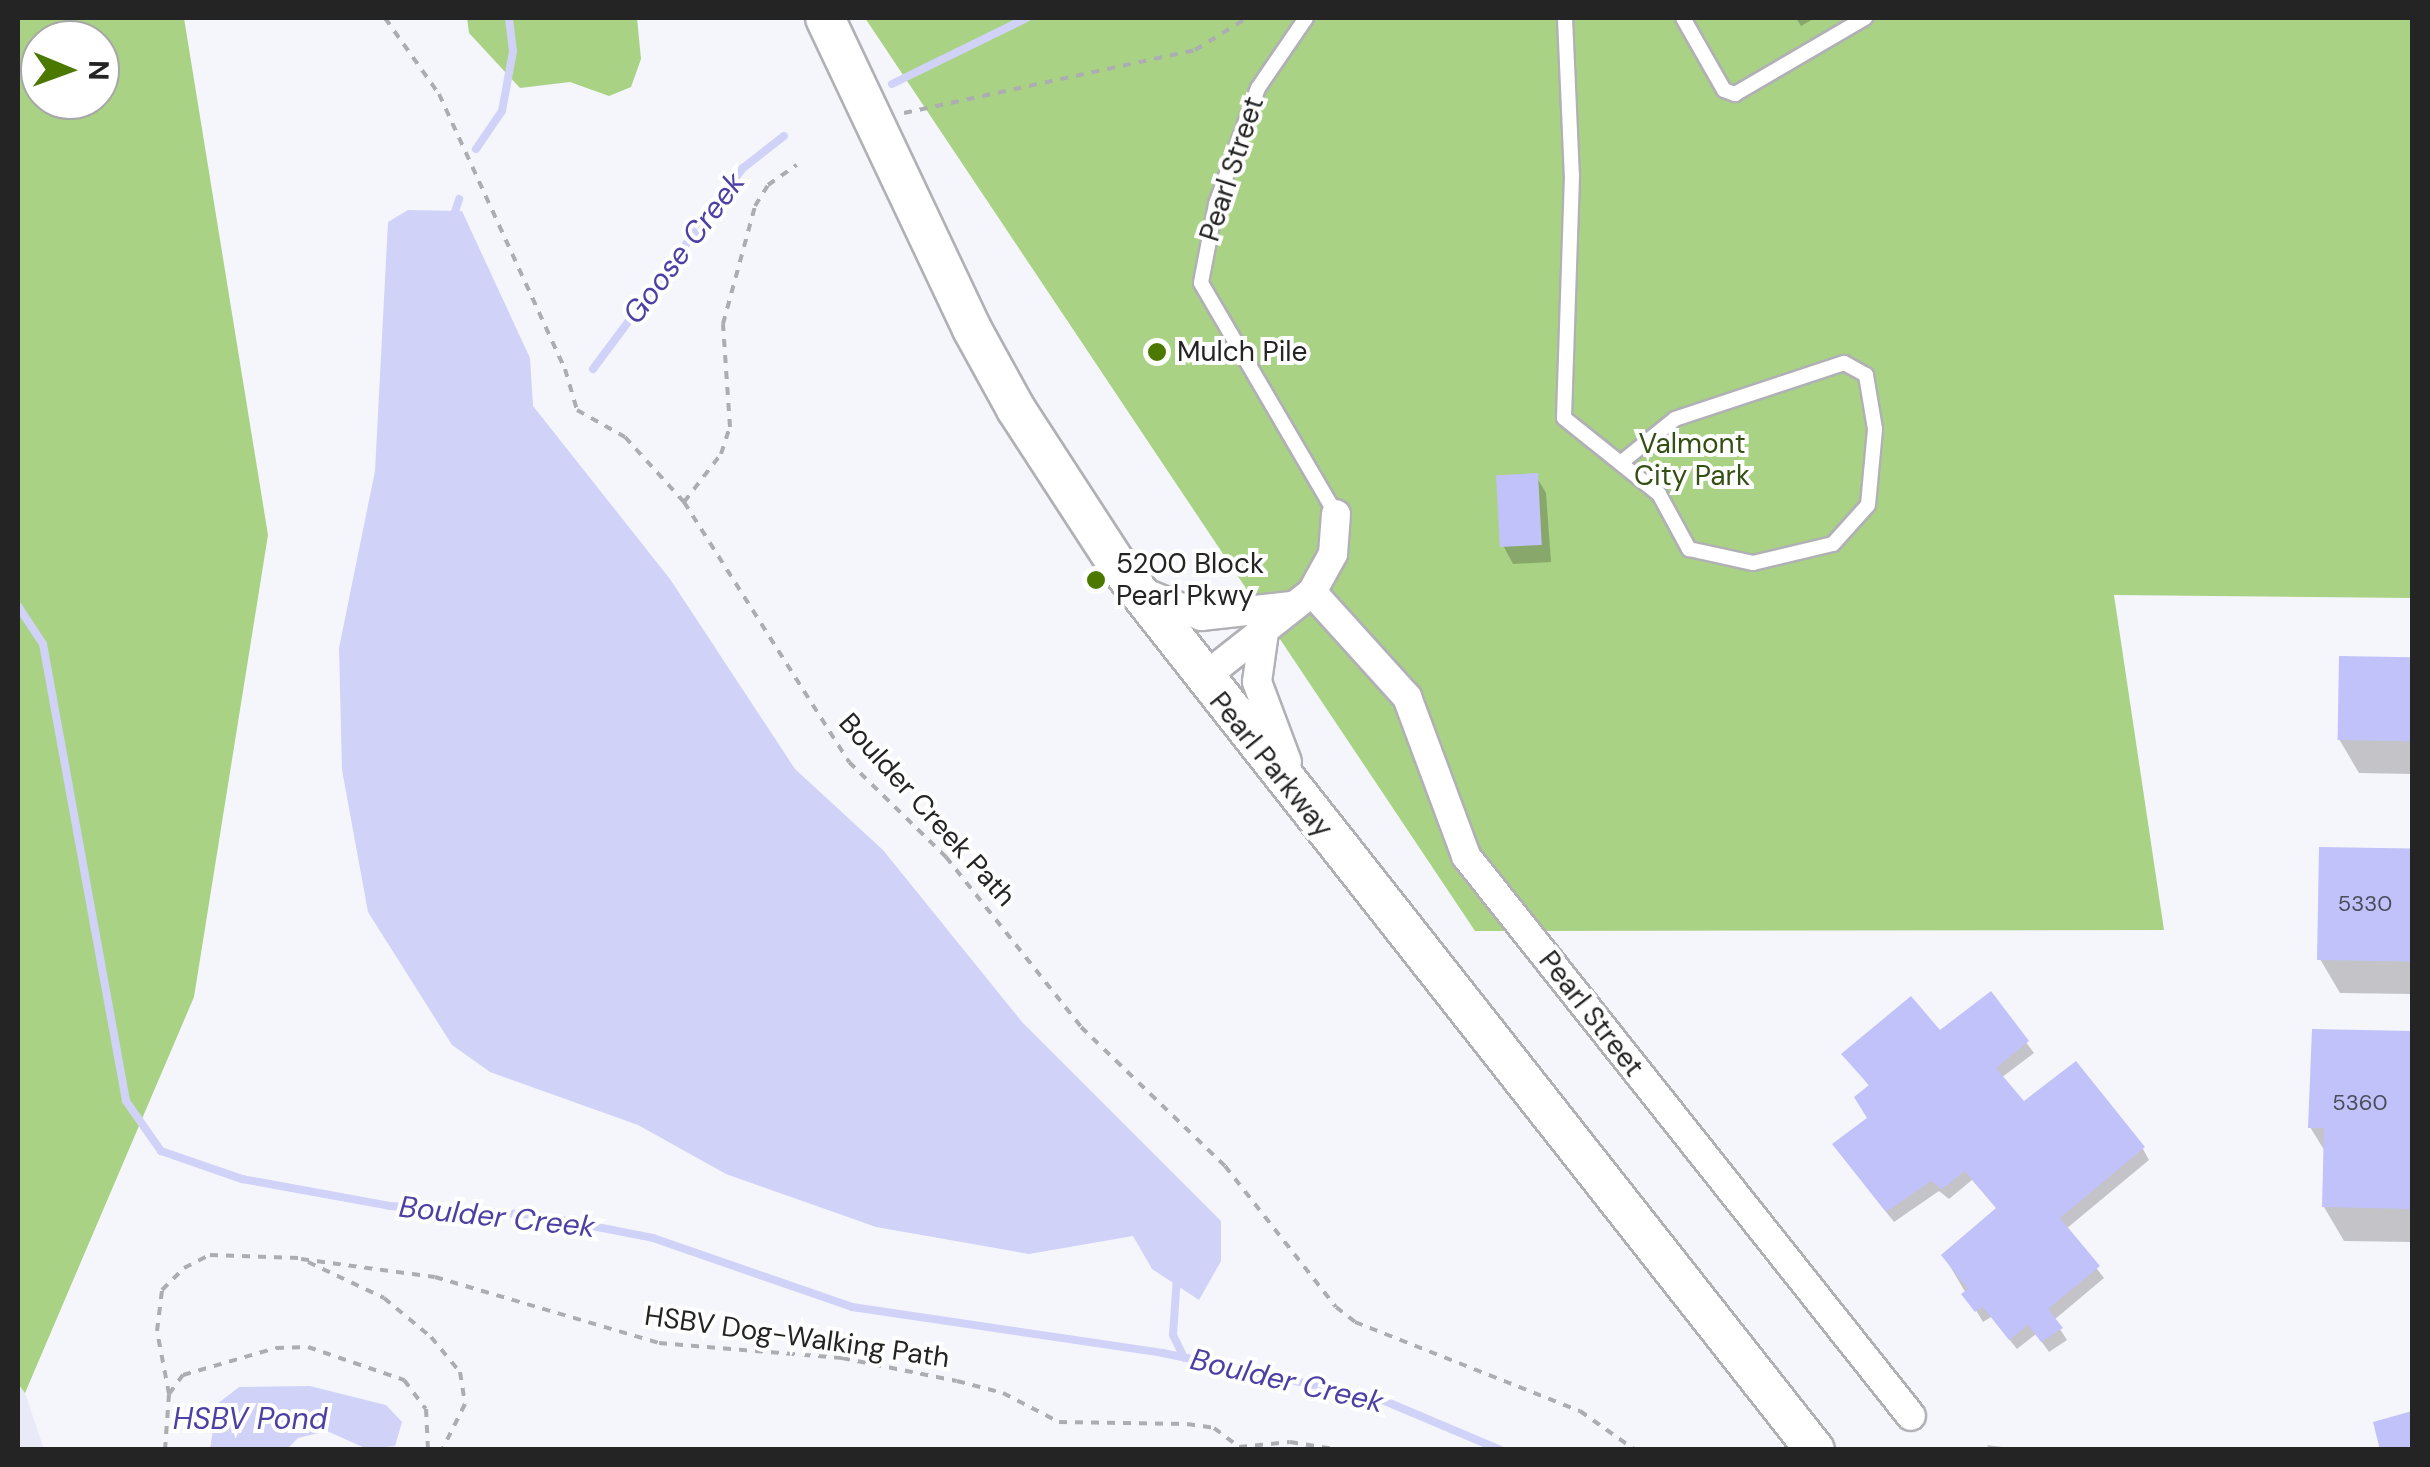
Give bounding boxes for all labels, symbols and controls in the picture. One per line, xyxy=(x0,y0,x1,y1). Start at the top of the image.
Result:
north arrow xyxy=(20,20,120,120)
text: N xyxy=(80,60,117,81)
street label: Pearl Street xyxy=(1193,92,1271,246)
water label: Goose Creek xyxy=(615,165,753,331)
place label: Mulch Pile xyxy=(1177,335,1308,369)
marker: Mulch Pile xyxy=(1146,341,1168,363)
park label: Valmont City Park xyxy=(1634,427,1750,493)
place label: 5200 Block Pearl Pkwy xyxy=(1116,547,1264,613)
marker: 5200 Block Pearl Pkwy xyxy=(1085,569,1107,591)
street label: Pearl Parkway xyxy=(1202,686,1340,844)
street label: Boulder Creek Path xyxy=(832,707,1022,913)
house number: 5330 xyxy=(2338,891,2392,917)
street label: Pearl Street xyxy=(1532,945,1650,1083)
house number: 5360 xyxy=(2332,1090,2388,1116)
water label: Boulder Creek xyxy=(397,1189,597,1245)
street label: HSBV Dog-Walking Path xyxy=(642,1299,952,1375)
water label: Boulder Creek xyxy=(1187,1341,1387,1421)
water label: HSBV Pond xyxy=(173,1401,327,1437)

